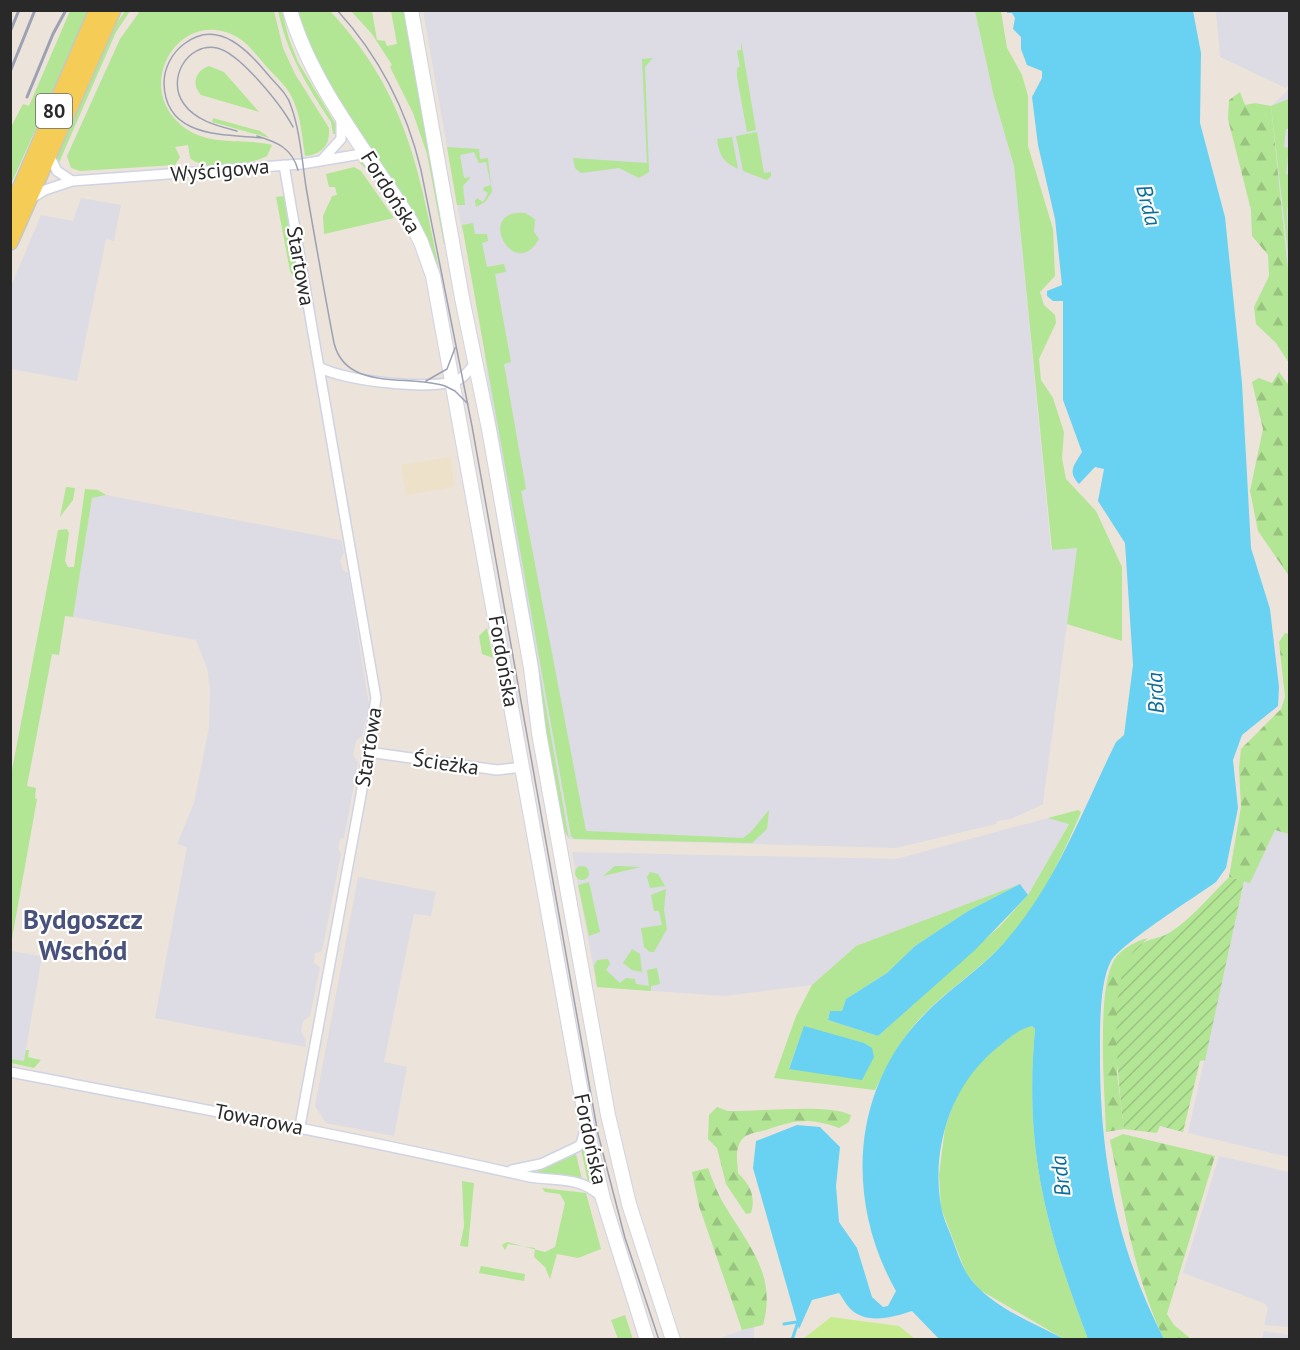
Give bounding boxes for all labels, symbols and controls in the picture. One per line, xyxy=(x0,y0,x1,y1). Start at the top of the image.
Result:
road number: 80 xyxy=(36,94,72,128)
street label: Fordońska xyxy=(355,146,427,238)
street label: Wyścigowa xyxy=(170,152,270,188)
water label: Brda xyxy=(1130,181,1168,229)
street label: Startowa xyxy=(281,224,321,308)
street label: Fordońska xyxy=(483,613,525,709)
water label: Brda xyxy=(1140,671,1170,714)
street label: Startowa xyxy=(348,705,388,789)
street label: Ścieżka xyxy=(411,745,481,781)
district label: Bydgoszcz Wschód xyxy=(23,902,143,967)
street label: Fordońska xyxy=(568,1091,614,1187)
street label: Towarowa xyxy=(212,1097,306,1141)
water label: Brda xyxy=(1044,1153,1076,1198)

